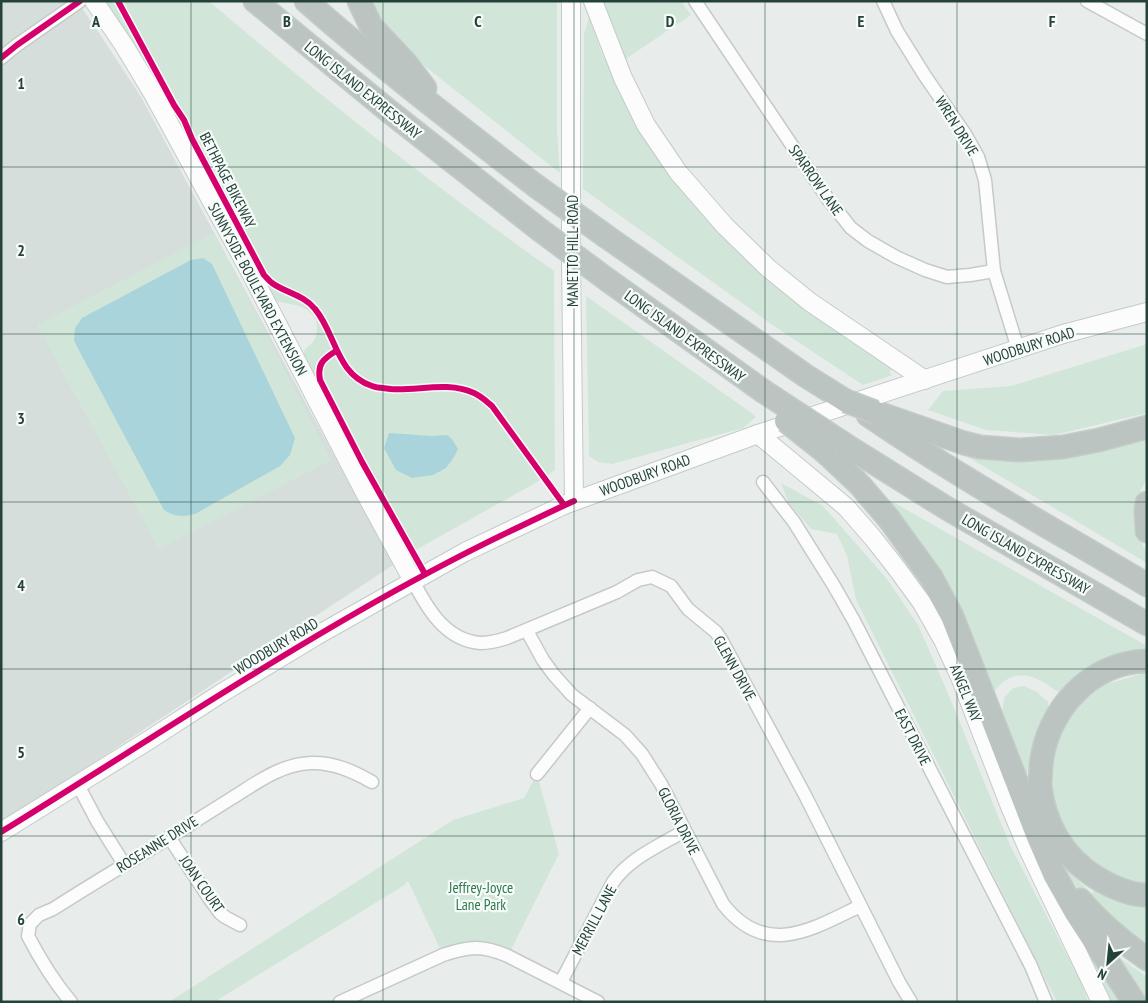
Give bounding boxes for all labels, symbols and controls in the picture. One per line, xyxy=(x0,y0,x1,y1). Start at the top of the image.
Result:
text: A xyxy=(91,11,101,31)
text: B xyxy=(283,11,291,31)
text: C xyxy=(474,11,482,31)
text: D xyxy=(666,11,675,31)
text: E xyxy=(858,11,865,31)
text: F xyxy=(1049,11,1056,31)
street label: LONG ISLAND EXPRESSWAY xyxy=(301,37,425,143)
text: 1 xyxy=(17,73,25,93)
street label: WREN DRIVE xyxy=(931,93,983,159)
street label: BETHPAGE BIKEWAY xyxy=(196,129,260,231)
street label: SPARROW LANE xyxy=(785,141,847,219)
street label: MANETTO HILL ROAD xyxy=(563,195,582,307)
street label: SUNNYSIDE BOULEVARD EXTENSION xyxy=(204,199,312,379)
text: 2 xyxy=(17,240,25,260)
street label: LONG ISLAND EXPRESSWAY xyxy=(621,286,749,386)
street label: WOODBURY ROAD xyxy=(981,322,1077,370)
text: 3 xyxy=(17,408,25,428)
street label: WOODBURY ROAD xyxy=(597,450,693,500)
street label: LONG ISLAND EXPRESSWAY xyxy=(959,510,1094,598)
text: 4 xyxy=(17,575,25,595)
street label: WOODBURY ROAD xyxy=(230,613,322,679)
street label: GLENN DRIVE xyxy=(709,632,761,704)
street label: ANGEL WAY xyxy=(946,661,986,725)
street label: EAST DRIVE xyxy=(891,705,935,769)
text: 5 xyxy=(17,742,25,762)
street label: GLORIA DRIVE xyxy=(654,784,704,858)
street label: ROSEANNE DRIVE xyxy=(113,811,201,877)
street label: JOAN COURT xyxy=(175,851,229,917)
park label: Jeffrey-Joyce Lane Park xyxy=(448,878,513,914)
street label: MERRILL LANE xyxy=(568,882,620,958)
text: 6 xyxy=(17,909,25,929)
north arrow xyxy=(1083,938,1133,988)
text: N xyxy=(1095,965,1110,984)

